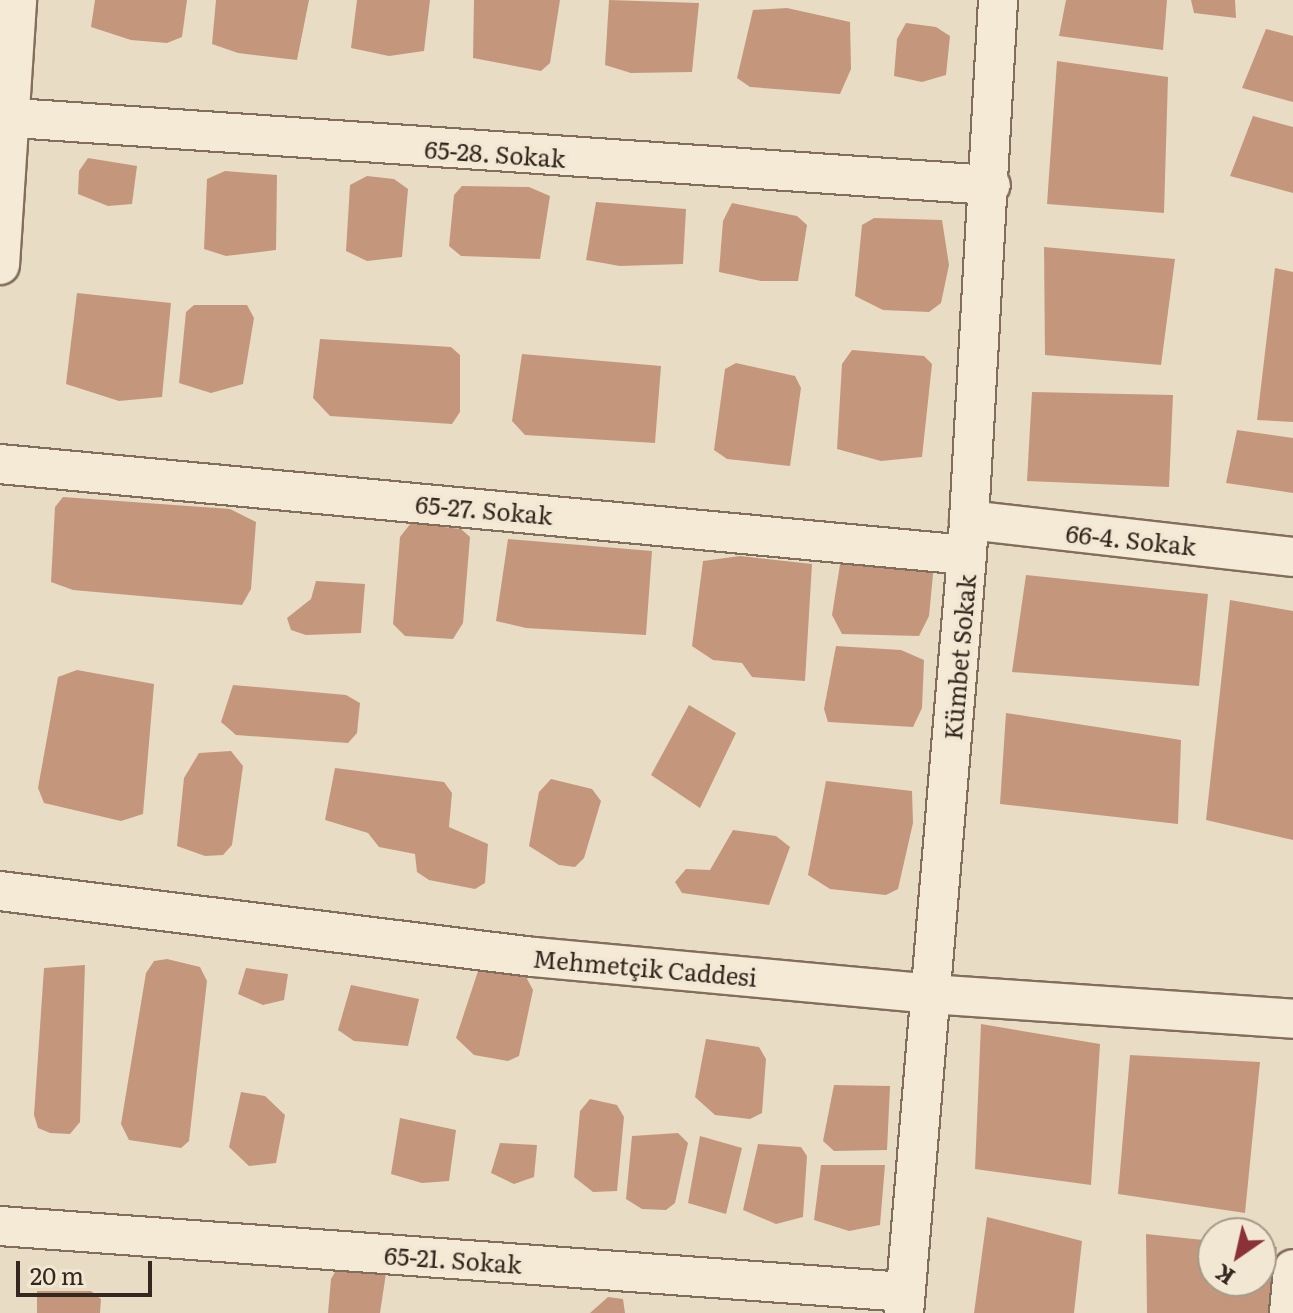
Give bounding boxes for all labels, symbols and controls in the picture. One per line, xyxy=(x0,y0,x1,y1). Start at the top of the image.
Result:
street label: 65-28. Sokak xyxy=(424,134,566,172)
street label: 65-27. Sokak xyxy=(414,489,554,529)
street label: 66-4. Sokak xyxy=(1065,518,1197,560)
street label: Kümbet Sokak xyxy=(937,573,981,741)
street label: Mehmetçik Caddesi xyxy=(532,943,758,991)
north arrow xyxy=(1197,1217,1277,1297)
street label: 65-21. Sokak xyxy=(383,1240,523,1278)
scale bar xyxy=(20,1245,156,1295)
text: 20 m xyxy=(30,1257,84,1292)
text: K xyxy=(1208,1257,1241,1294)

